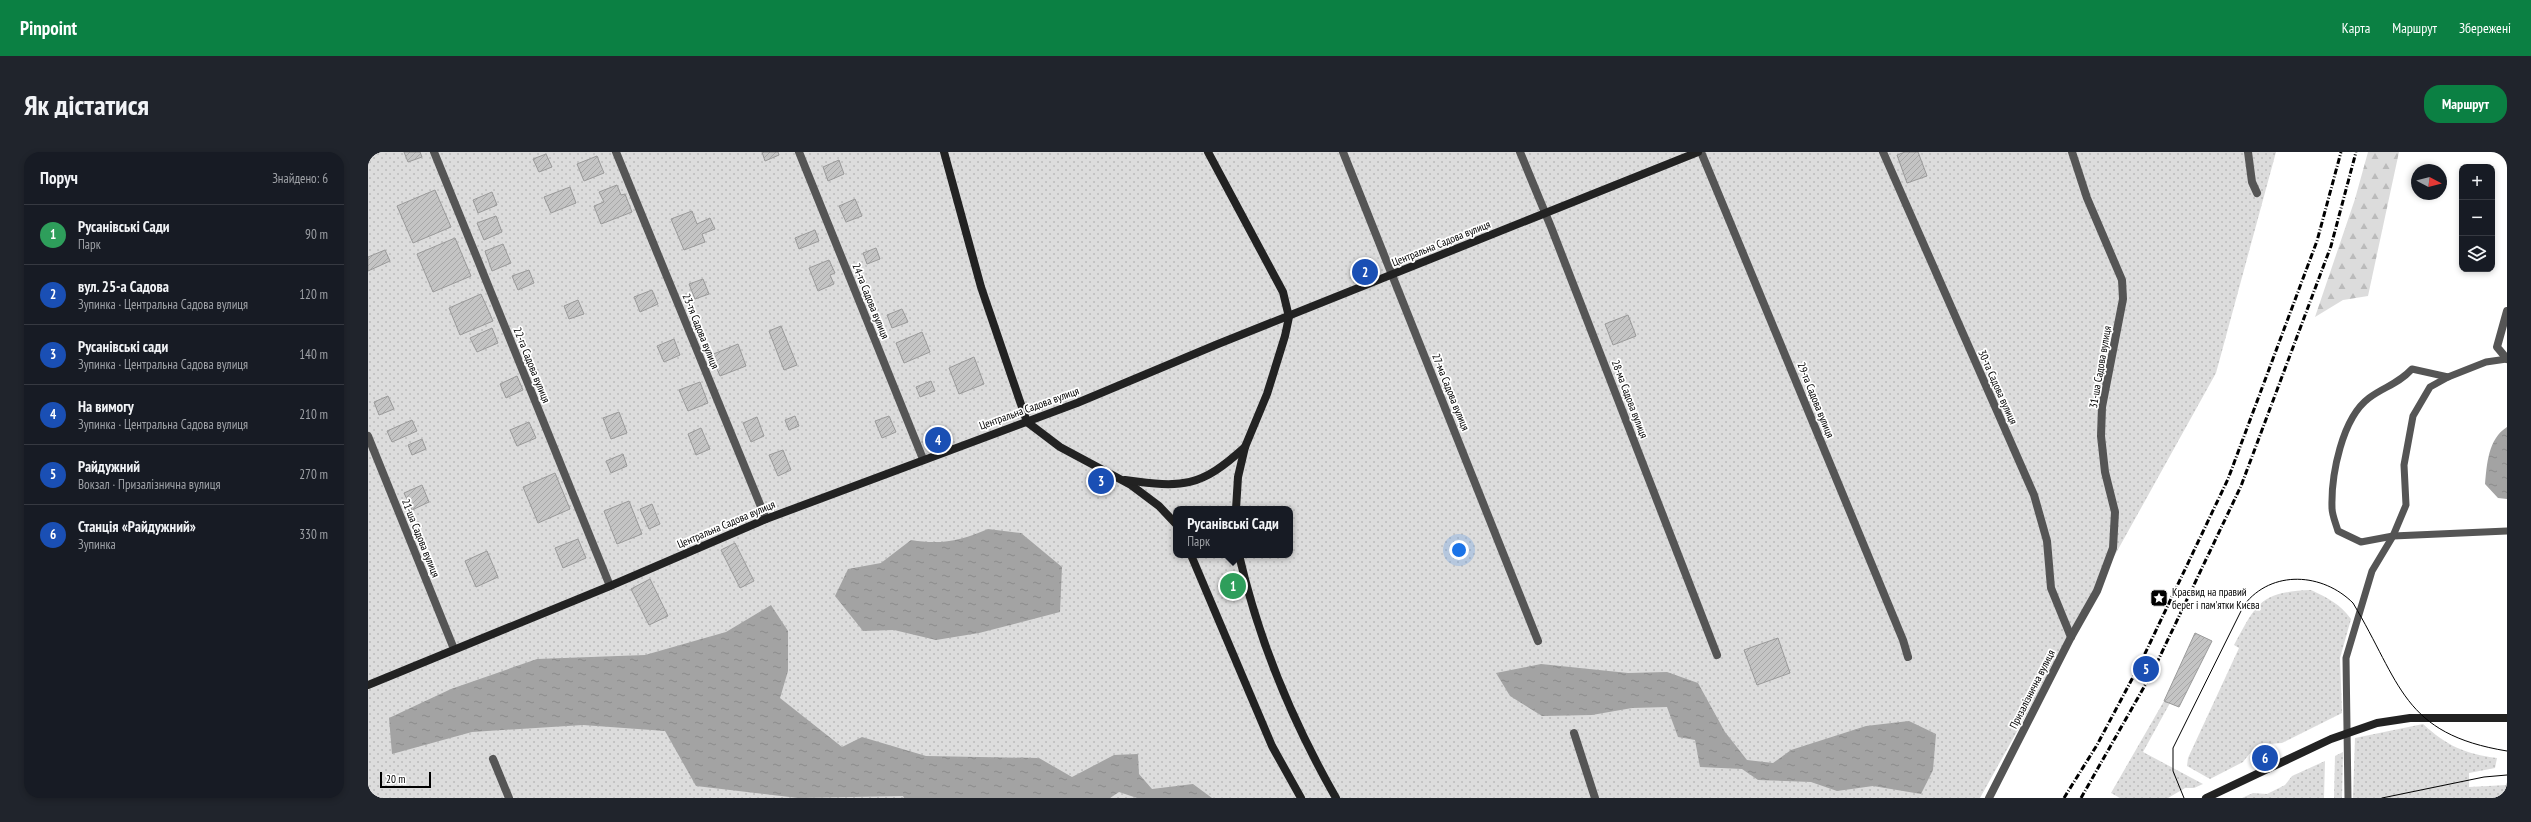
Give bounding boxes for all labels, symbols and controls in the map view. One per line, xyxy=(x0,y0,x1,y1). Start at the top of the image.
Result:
text: Pinpoint xyxy=(20,16,77,40)
text: Карта xyxy=(2342,19,2370,37)
text: Маршрут xyxy=(2392,19,2437,37)
text: Збережені xyxy=(2459,19,2511,37)
button: Маршрут xyxy=(2424,85,2507,123)
text: Як дістатися xyxy=(24,86,149,123)
north arrow xyxy=(2411,164,2447,200)
map controls xyxy=(2459,164,2495,272)
button: + xyxy=(2459,164,2495,200)
text: Поруч xyxy=(40,167,78,189)
text: Знайдено: 6 xyxy=(272,170,328,187)
button: − xyxy=(2459,200,2495,236)
text: Русанівські Сади xyxy=(78,217,170,236)
street label: Центральна Садова вулиця xyxy=(1390,217,1492,269)
text: 1 xyxy=(50,226,56,243)
text: 90 m xyxy=(305,226,328,243)
text: Парк xyxy=(78,236,101,253)
button: layers xyxy=(2459,236,2495,272)
pin: 2 xyxy=(1352,257,1378,287)
street label: 24-та Садова вулиця xyxy=(849,261,893,341)
text: вул. 25-а Садова xyxy=(78,277,169,296)
text: 2 xyxy=(50,286,56,303)
text: 120 m xyxy=(299,286,328,303)
street label: 23-тя Садова вулиця xyxy=(680,291,722,371)
text: Зупинка · Центральна Садова вулиця xyxy=(78,296,248,313)
street label: 22-га Садова вулиця xyxy=(511,325,553,405)
street label: 31-ша Садова вулиця xyxy=(2086,325,2114,409)
text: Русанівські сади xyxy=(78,337,168,356)
text: 3 xyxy=(50,346,56,363)
text: 140 m xyxy=(299,346,328,363)
street label: 30-та Садова вулиця xyxy=(1975,348,2021,426)
street label: 27-ма Садова вулиця xyxy=(1429,351,1473,433)
text: Зупинка · Центральна Садова вулиця xyxy=(78,356,248,373)
street label: 28-ма Садова вулиця xyxy=(1609,358,1651,440)
street label: 29-та Садова вулиця xyxy=(1794,360,1838,440)
street label: Центральна Садова вулиця xyxy=(977,383,1081,433)
text: На вимогу xyxy=(78,397,134,416)
text: 4 xyxy=(50,406,56,423)
text: 210 m xyxy=(299,406,328,423)
text: Зупинка · Центральна Садова вулиця xyxy=(78,416,248,433)
pin: 4 xyxy=(925,425,951,455)
text: Райдужний xyxy=(78,457,140,476)
text: 5 xyxy=(50,466,56,483)
text: 270 m xyxy=(299,466,328,483)
pin: 3 xyxy=(1088,466,1114,496)
text: Вокзал · Призалізнична вулиця xyxy=(78,476,221,493)
street label: 21-ша Садова вулиця xyxy=(399,497,443,579)
street label: Центральна Садова вулиця xyxy=(675,497,777,551)
popup xyxy=(1173,506,1293,558)
text: Русанівські Сади xyxy=(1187,514,1279,533)
text: Станція «Райдужний» xyxy=(78,517,196,536)
text: 6 xyxy=(50,526,56,543)
text: 330 m xyxy=(299,526,328,543)
text: Парк xyxy=(1187,533,1210,550)
text: Зупинка xyxy=(78,536,116,553)
your location xyxy=(1449,540,1469,560)
pin: 1 xyxy=(1220,571,1246,601)
place label: Краєвид на правий берег і пам'ятки Києва xyxy=(2172,585,2260,612)
place icon: Краєвид на правий берег і пам'ятки Києва xyxy=(2149,588,2169,608)
street label: Призалізнична вулиця xyxy=(2006,647,2058,731)
pin: 5 xyxy=(2133,654,2159,684)
pin: 6 xyxy=(2252,743,2278,773)
scale bar xyxy=(380,770,431,789)
text: 20 m xyxy=(386,772,405,786)

